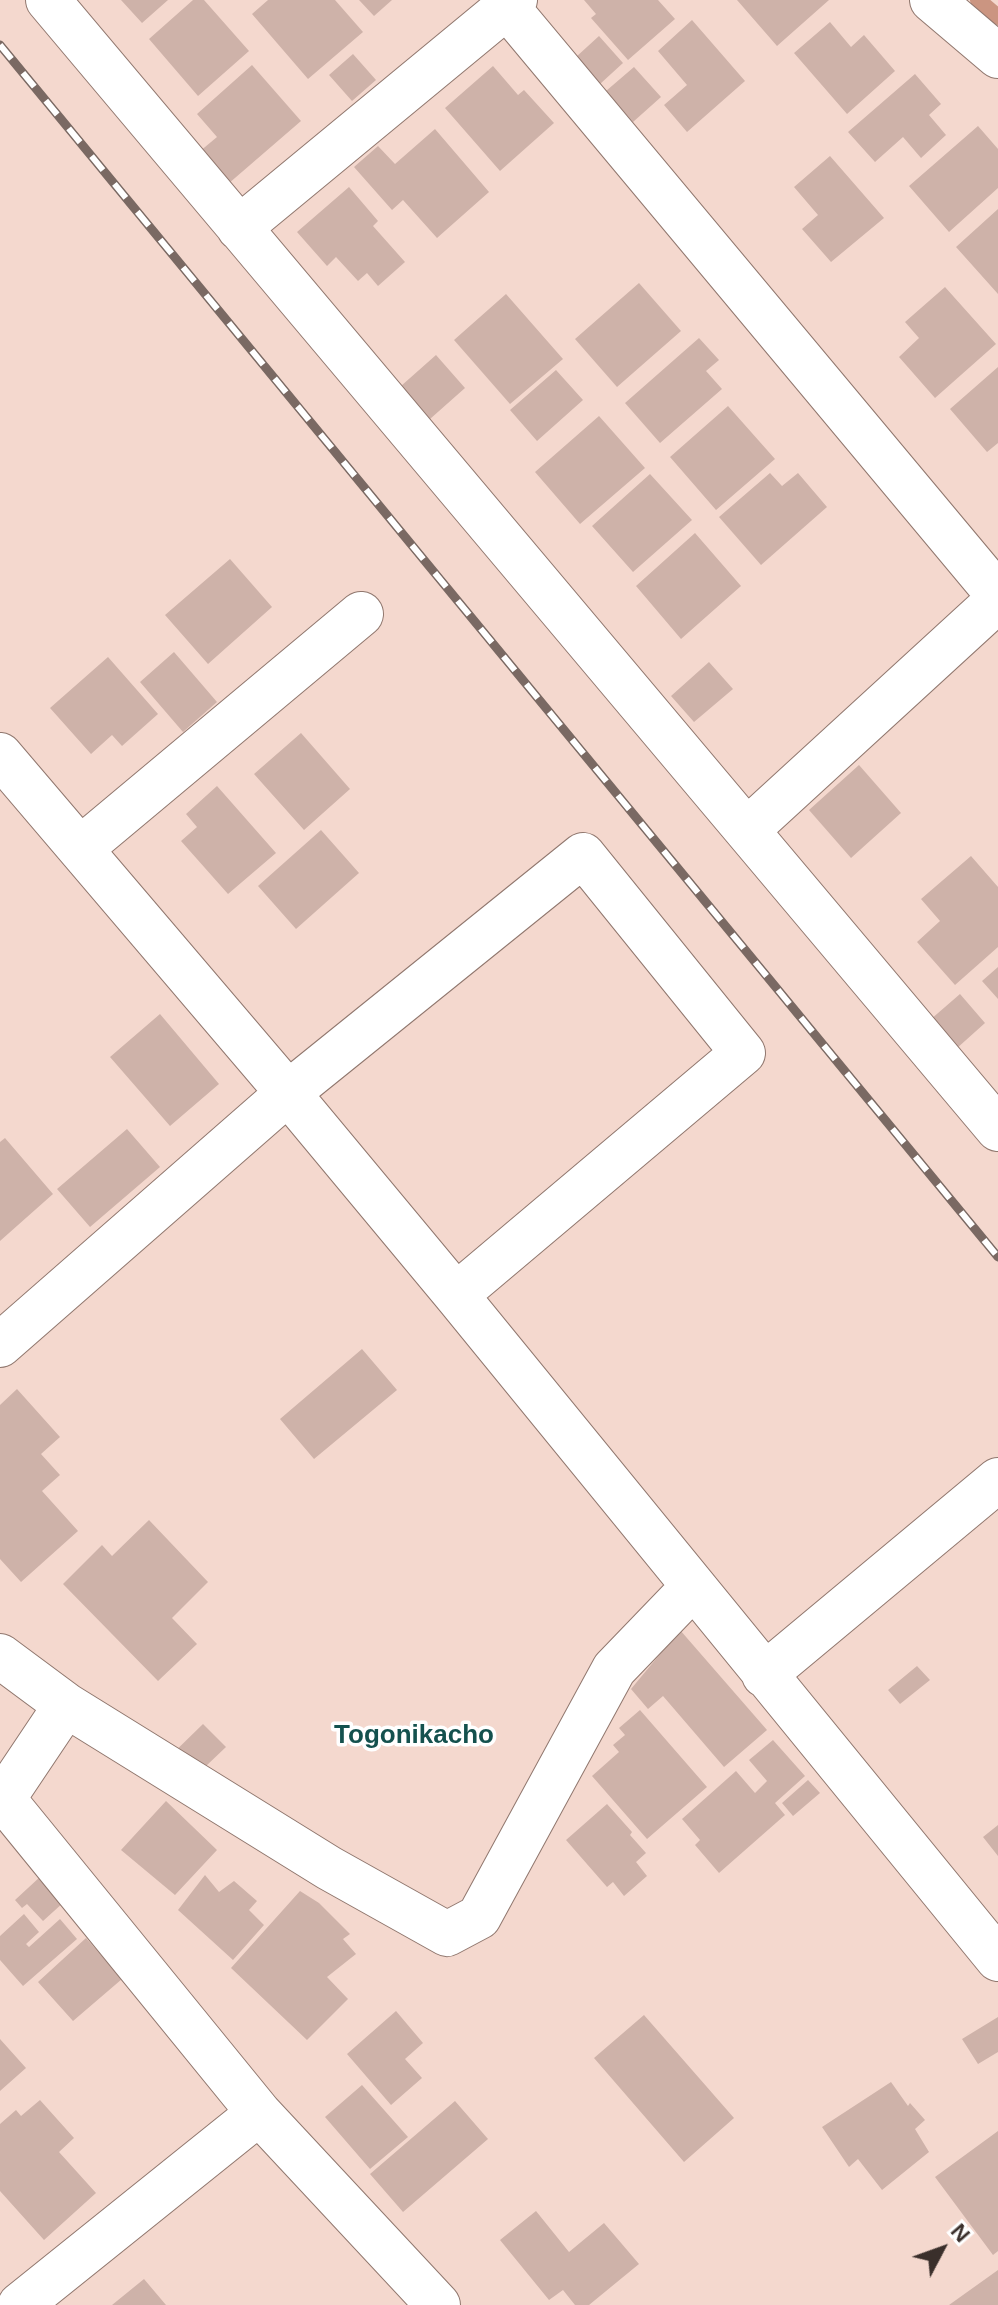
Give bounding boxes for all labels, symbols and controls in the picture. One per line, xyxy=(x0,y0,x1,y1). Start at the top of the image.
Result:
district label: Togonikacho xyxy=(334,1720,494,1752)
north arrow xyxy=(902,2209,982,2289)
text: N xyxy=(946,2219,975,2247)

